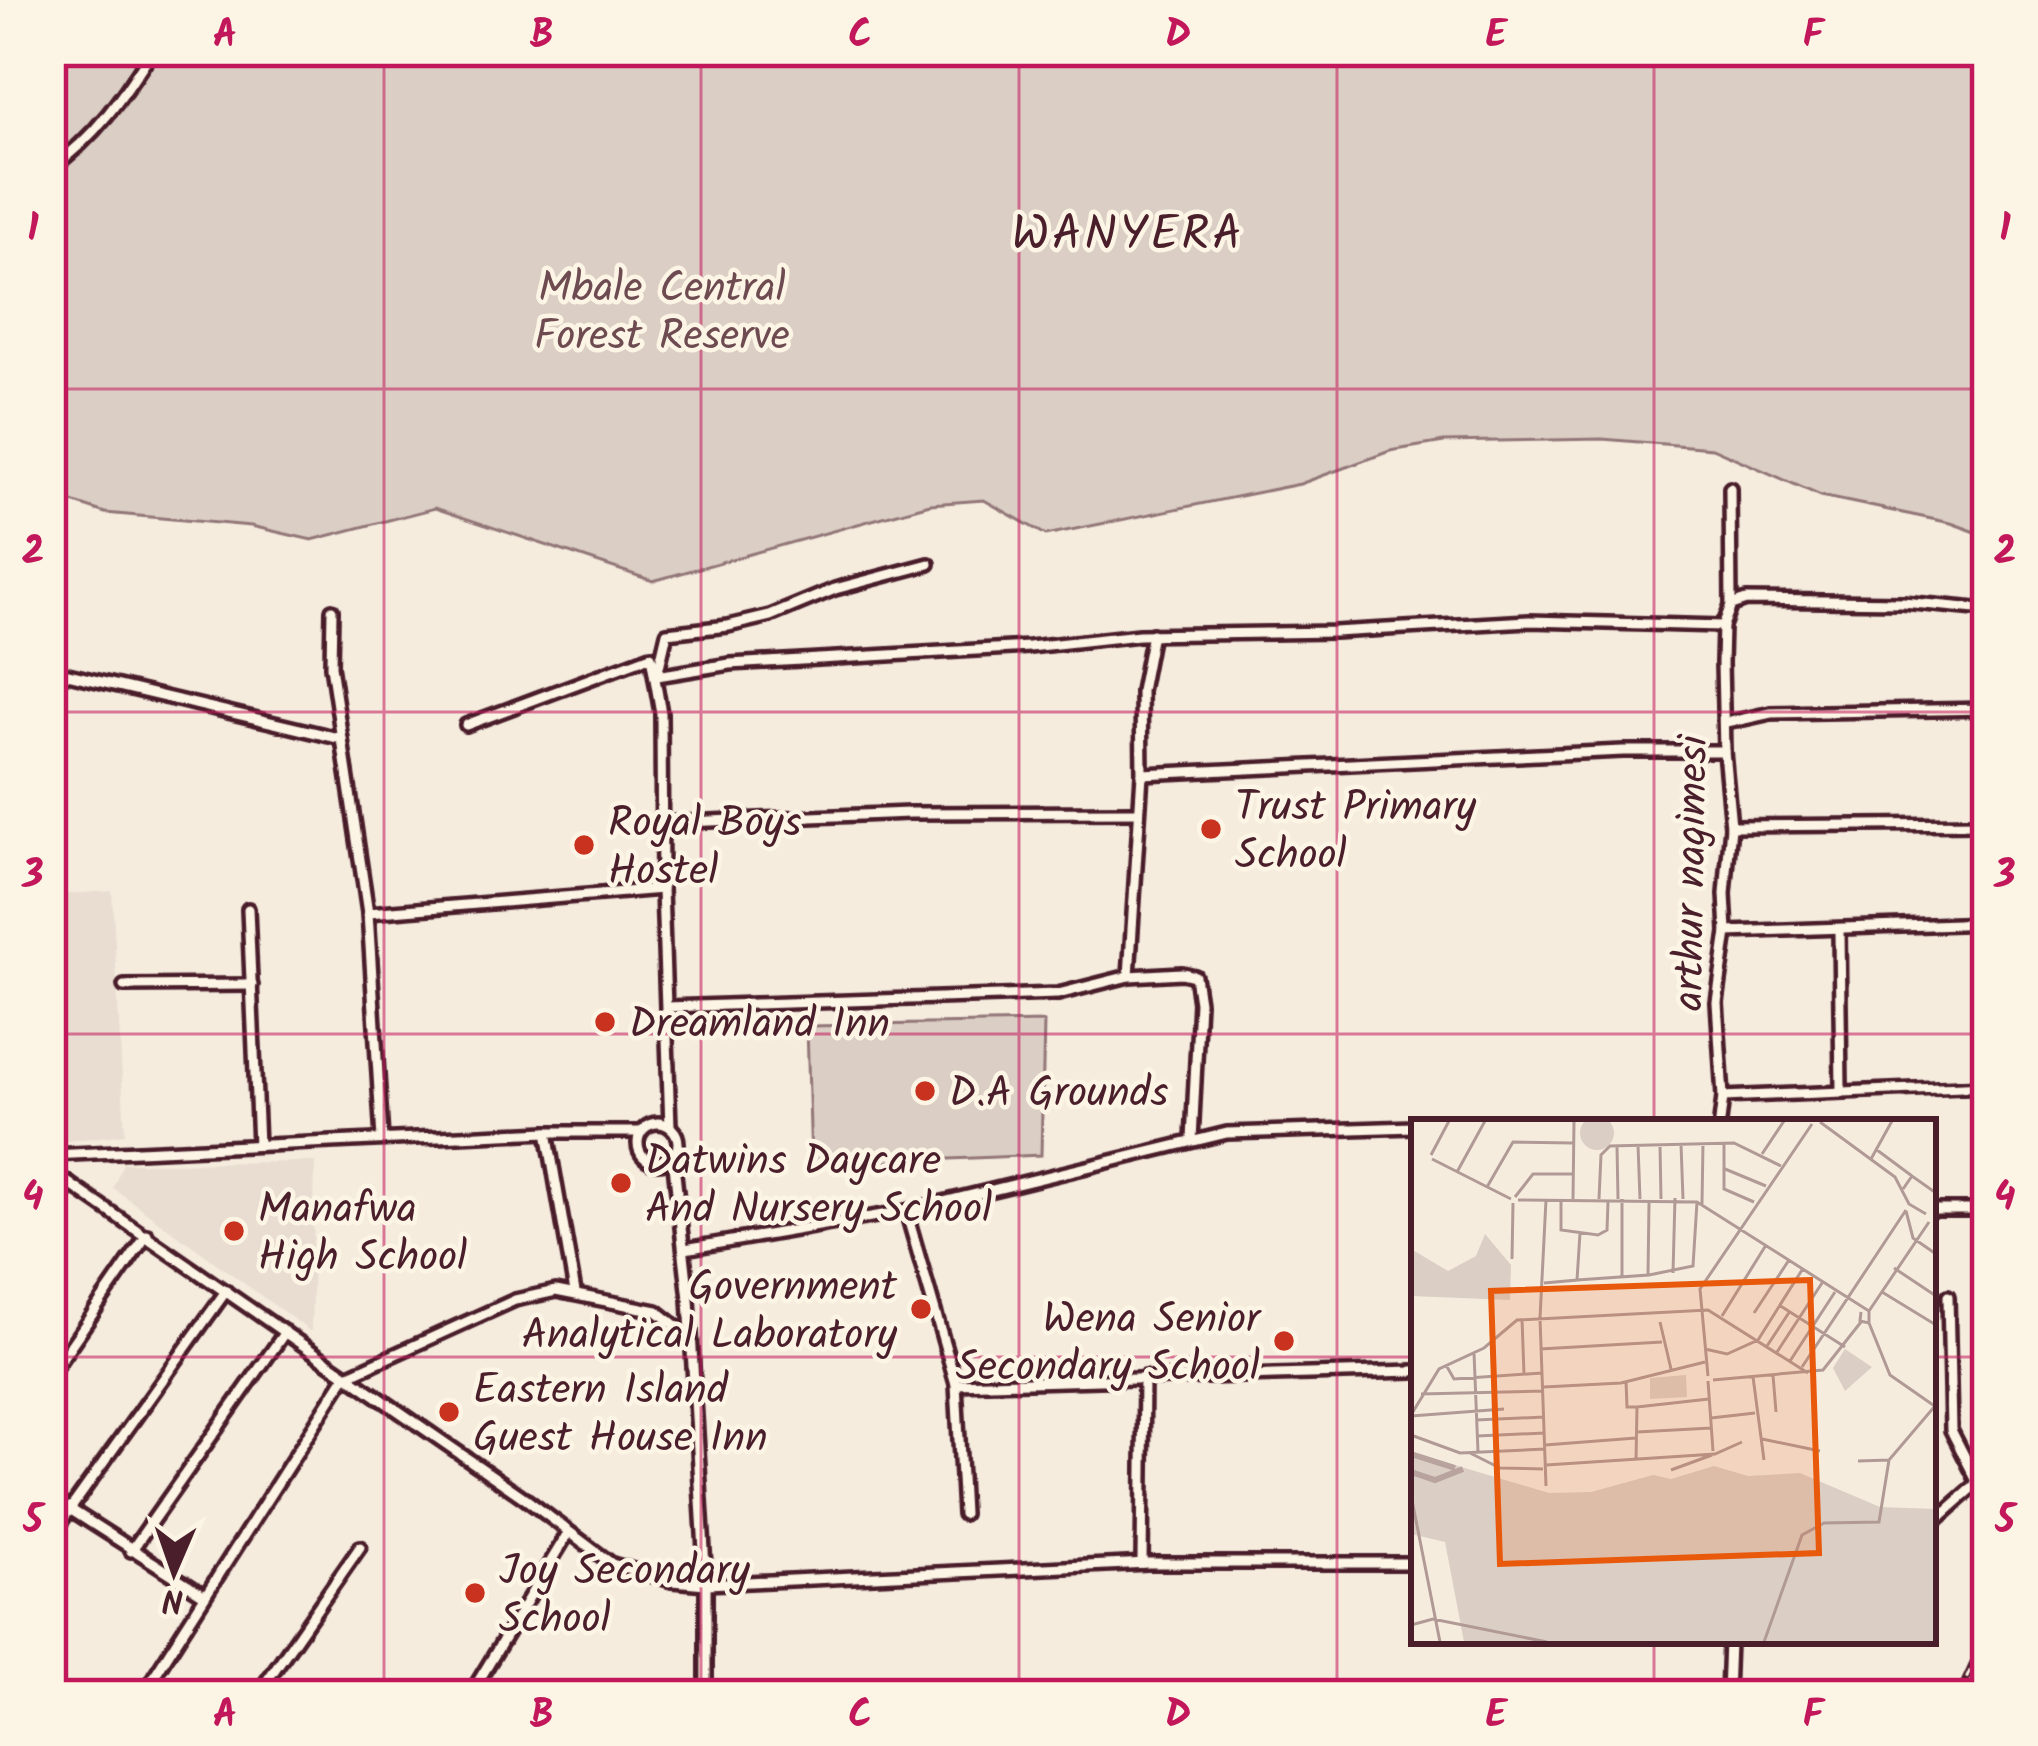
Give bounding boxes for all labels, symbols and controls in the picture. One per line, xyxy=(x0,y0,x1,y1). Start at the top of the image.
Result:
text: A xyxy=(213,6,237,68)
text: B xyxy=(530,6,554,68)
text: C xyxy=(848,6,872,68)
text: D xyxy=(1165,6,1191,68)
text: E xyxy=(1485,6,1509,68)
text: F xyxy=(1802,6,1826,68)
district label: WANYERA xyxy=(1011,198,1245,274)
text: 1 xyxy=(27,200,39,262)
text: 1 xyxy=(1999,200,2011,262)
park label: Mbale Central Forest Reserve xyxy=(534,256,790,371)
text: 2 xyxy=(22,523,44,585)
text: 2 xyxy=(1994,523,2016,585)
street label: arthur nagimesi xyxy=(1657,733,1728,1011)
place label: Trust Primary School xyxy=(1235,775,1476,890)
place label: Royal Boys Hostel xyxy=(608,791,802,906)
marker: Trust Primary School xyxy=(1198,816,1224,842)
marker: Royal Boys Hostel xyxy=(571,832,597,858)
text: 3 xyxy=(20,846,44,908)
text: 3 xyxy=(1992,846,2016,908)
place label: Dreamland Inn xyxy=(629,992,890,1059)
marker: Dreamland Inn xyxy=(592,1009,618,1035)
place label: D.A Grounds xyxy=(949,1061,1169,1128)
marker: D.A Grounds xyxy=(912,1078,938,1104)
inset map xyxy=(1411,1119,1936,1644)
place label: Datwins Daycare And Nursery School xyxy=(645,1129,992,1244)
text: 4 xyxy=(22,1168,44,1230)
text: 4 xyxy=(1994,1168,2016,1230)
marker: Datwins Daycare And Nursery School xyxy=(608,1170,634,1196)
place label: Manafwa High School xyxy=(258,1177,467,1292)
marker: Manafwa High School xyxy=(221,1218,247,1244)
place label: Government Analytical Laboratory xyxy=(521,1255,898,1370)
place label: Wena Senior Secondary School xyxy=(956,1287,1262,1402)
marker: Government Analytical Laboratory xyxy=(908,1296,934,1322)
marker: Wena Senior Secondary School xyxy=(1271,1328,1297,1354)
place label: Eastern Island Guest House Inn xyxy=(473,1358,768,1473)
marker: Eastern Island Guest House Inn xyxy=(436,1399,462,1425)
text: 5 xyxy=(22,1491,46,1553)
text: 5 xyxy=(1994,1491,2018,1553)
north arrow xyxy=(114,1512,234,1632)
place label: Joy Secondary School xyxy=(499,1539,750,1654)
text: N xyxy=(162,1572,184,1625)
marker: Joy Secondary School xyxy=(462,1580,488,1606)
text: A xyxy=(213,1686,237,1746)
text: B xyxy=(530,1686,554,1746)
text: C xyxy=(848,1686,872,1746)
text: D xyxy=(1165,1686,1191,1746)
text: E xyxy=(1485,1686,1509,1746)
text: F xyxy=(1802,1686,1826,1746)

